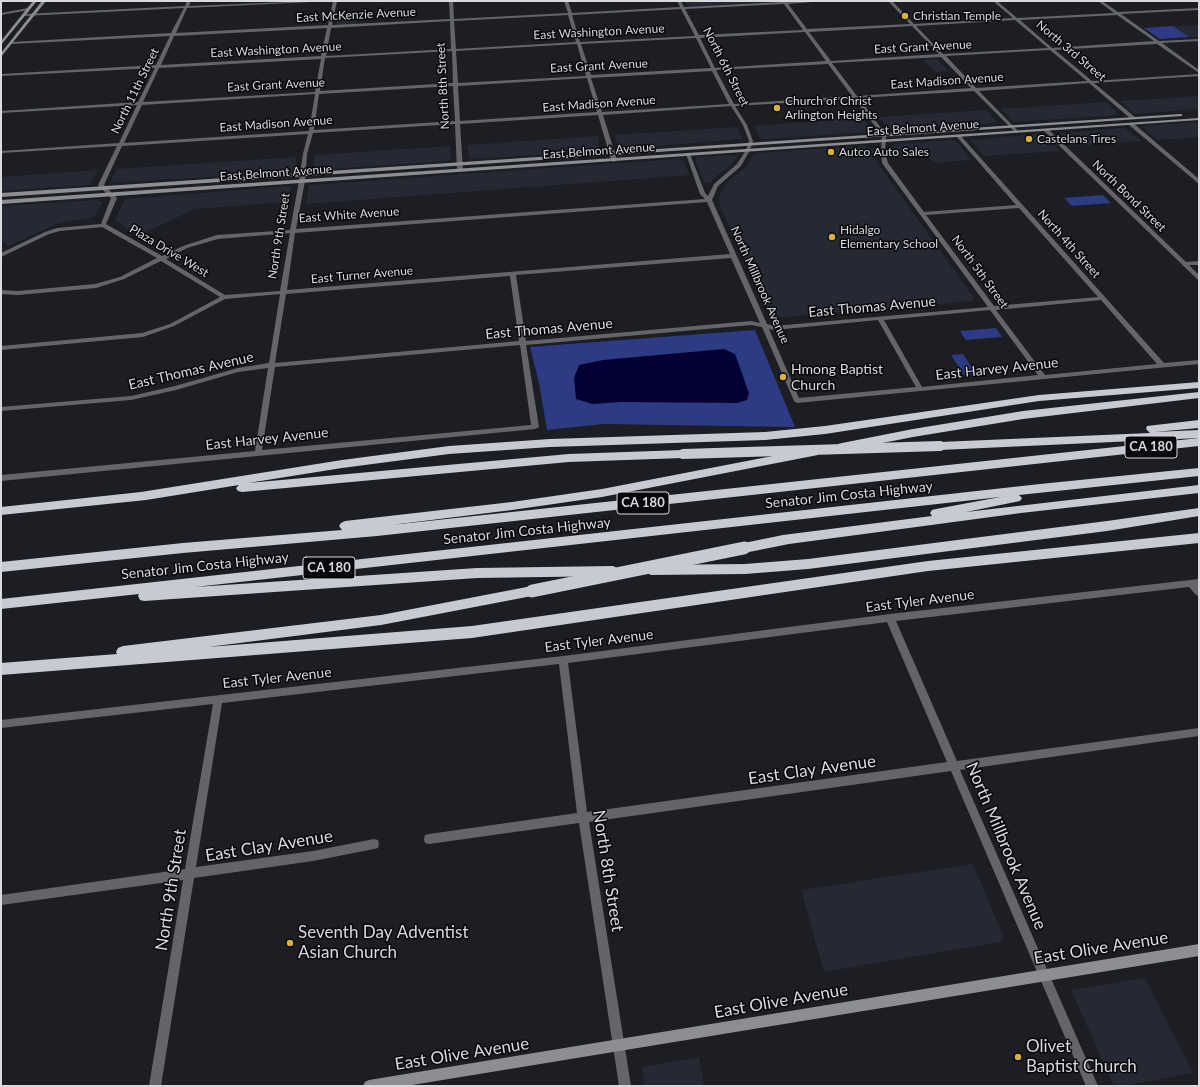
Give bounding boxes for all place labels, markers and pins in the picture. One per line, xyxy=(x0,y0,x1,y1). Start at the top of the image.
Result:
place label: Christian Temple xyxy=(913,9,1001,23)
marker: Christian Temple xyxy=(900,11,910,21)
place label: Church of Christ Arlington Heights xyxy=(785,94,878,122)
marker: Church of Christ Arlington Heights xyxy=(772,103,782,113)
place label: Castelans Tires xyxy=(1037,132,1116,146)
marker: Castelans Tires xyxy=(1024,134,1034,144)
place label: Autco Auto Sales xyxy=(839,145,929,159)
marker: Autco Auto Sales xyxy=(826,147,836,157)
place label: Hidalgo Elementary School xyxy=(840,223,938,251)
marker: Hidalgo Elementary School xyxy=(827,232,837,242)
place label: Hmong Baptist Church xyxy=(791,361,883,394)
marker: Hmong Baptist Church xyxy=(778,372,788,382)
place label: Seventh Day Adventist Asian Church xyxy=(298,923,468,963)
marker: Seventh Day Adventist Asian Church xyxy=(285,938,295,948)
place label: Olivet Baptist Church xyxy=(1026,1037,1137,1077)
marker: Olivet Baptist Church xyxy=(1013,1052,1023,1062)

